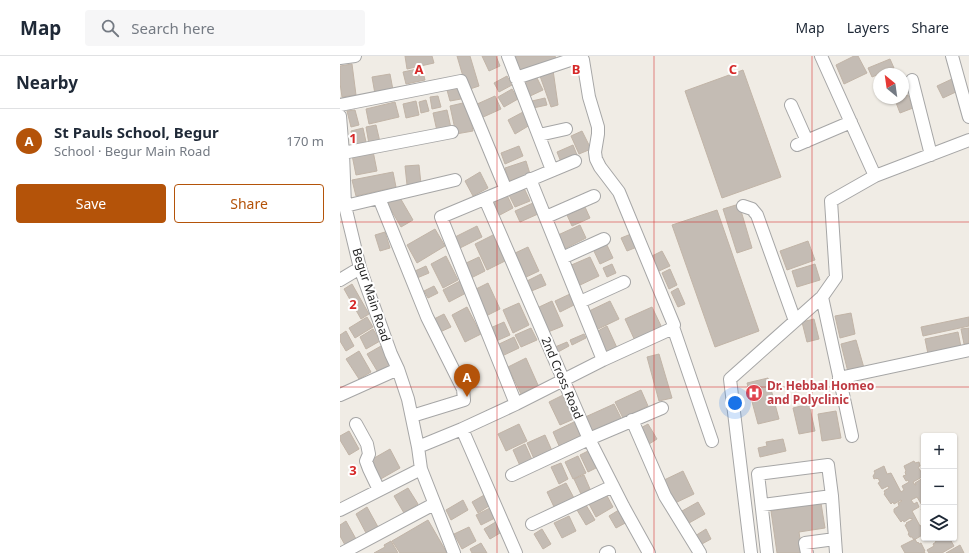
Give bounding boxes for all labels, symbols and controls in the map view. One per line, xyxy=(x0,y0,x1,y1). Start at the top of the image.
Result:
search box xyxy=(85,10,365,46)
text: Map xyxy=(20,15,61,41)
icon: search xyxy=(99,17,121,39)
text: Search here xyxy=(131,18,215,38)
text: Map xyxy=(796,18,825,37)
text: Layers xyxy=(847,18,889,37)
text: Share xyxy=(911,18,949,37)
text: A xyxy=(415,60,424,78)
text: B xyxy=(572,60,580,78)
text: C xyxy=(729,60,737,78)
north arrow xyxy=(873,68,909,104)
text: Nearby xyxy=(16,71,78,94)
text: St Pauls School, Begur xyxy=(54,122,219,142)
text: 1 xyxy=(349,129,357,147)
text: A xyxy=(25,132,34,150)
text: 170 m xyxy=(286,132,324,150)
text: School · Begur Main Road xyxy=(54,142,210,160)
button: Save xyxy=(16,184,166,223)
button: Share xyxy=(174,184,324,223)
street label: Begur Main Road xyxy=(348,246,395,344)
text: 2 xyxy=(349,295,357,313)
street label: 2nd Cross Road xyxy=(537,334,587,422)
pin: A xyxy=(454,364,480,397)
place label: Dr. Hebbal Homeo and Polyclinic xyxy=(767,377,874,408)
hospital icon: Dr. Hebbal Homeo and Polyclinic xyxy=(744,383,764,403)
your location xyxy=(725,393,745,413)
map controls xyxy=(921,433,957,541)
button: + xyxy=(921,433,957,469)
text: 3 xyxy=(349,461,357,479)
button: − xyxy=(921,469,957,505)
button: layers xyxy=(921,505,957,541)

